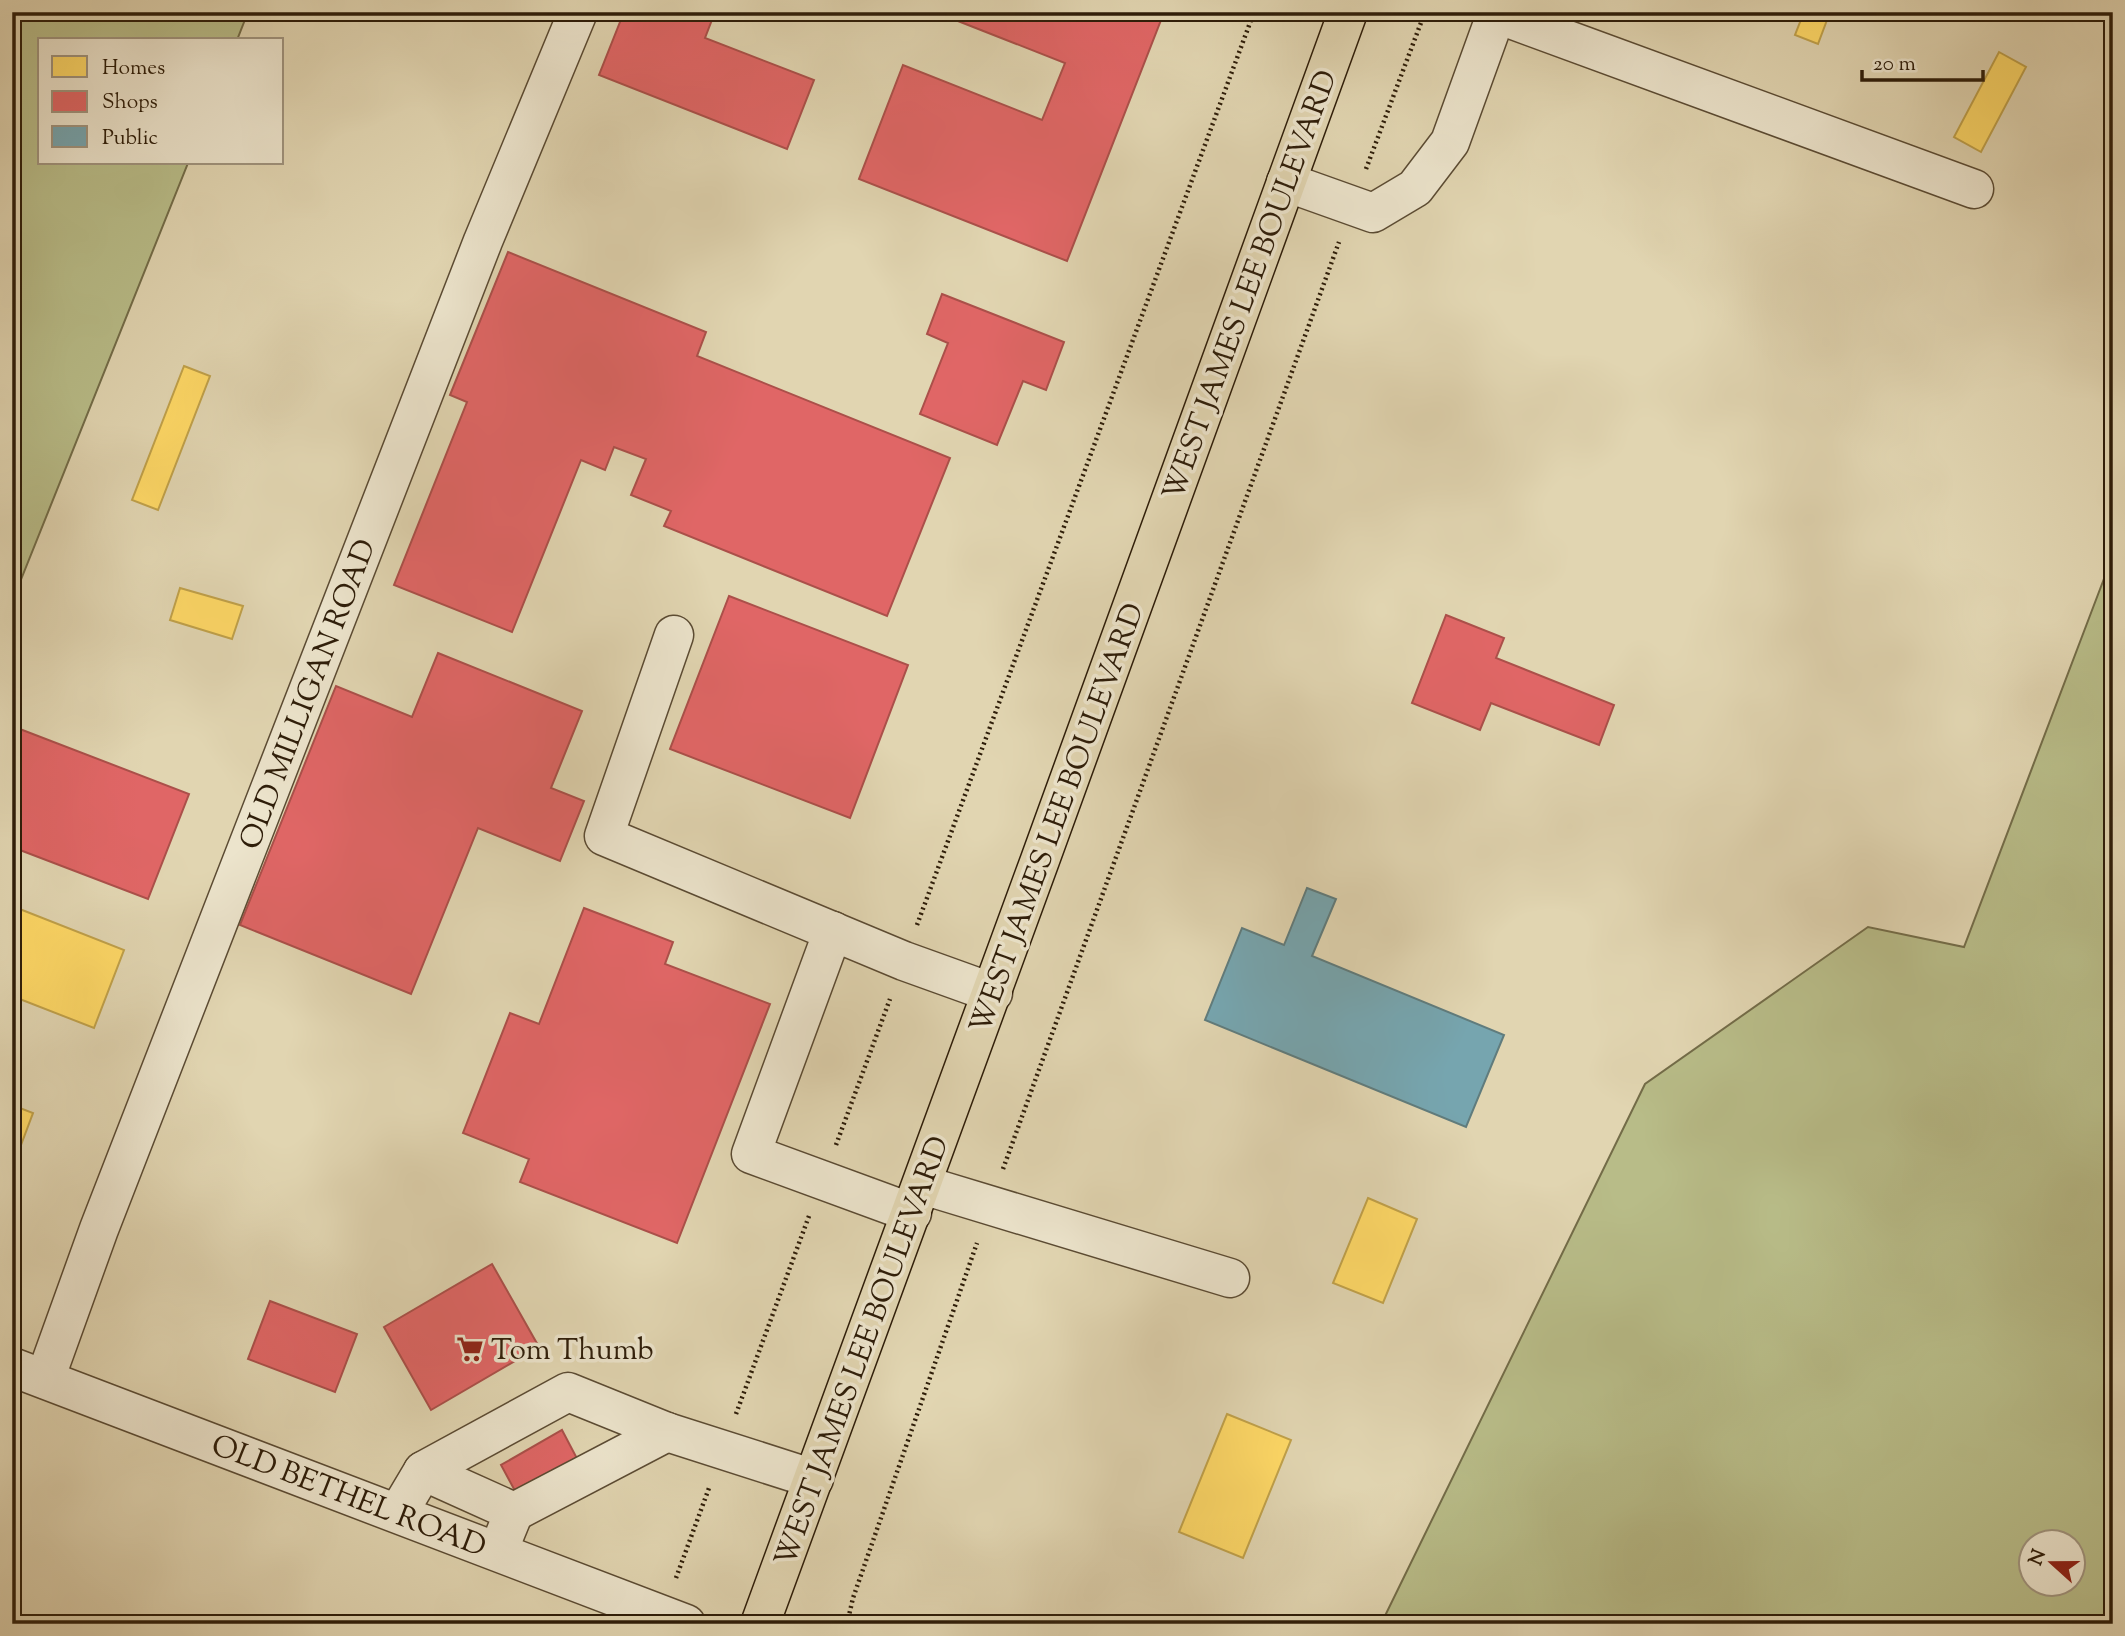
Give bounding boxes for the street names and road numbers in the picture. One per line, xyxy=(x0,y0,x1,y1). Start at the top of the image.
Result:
street label: WEST JAMES LEE BOULEVARD xyxy=(1153,65,1349,507)
street label: OLD MILLIGAN ROAD xyxy=(230,533,388,856)
street label: WEST JAMES LEE BOULEVARD xyxy=(960,598,1156,1040)
street label: WEST JAMES LEE BOULEVARD xyxy=(765,1131,961,1573)
street label: OLD BETHEL ROAD xyxy=(204,1425,492,1570)

